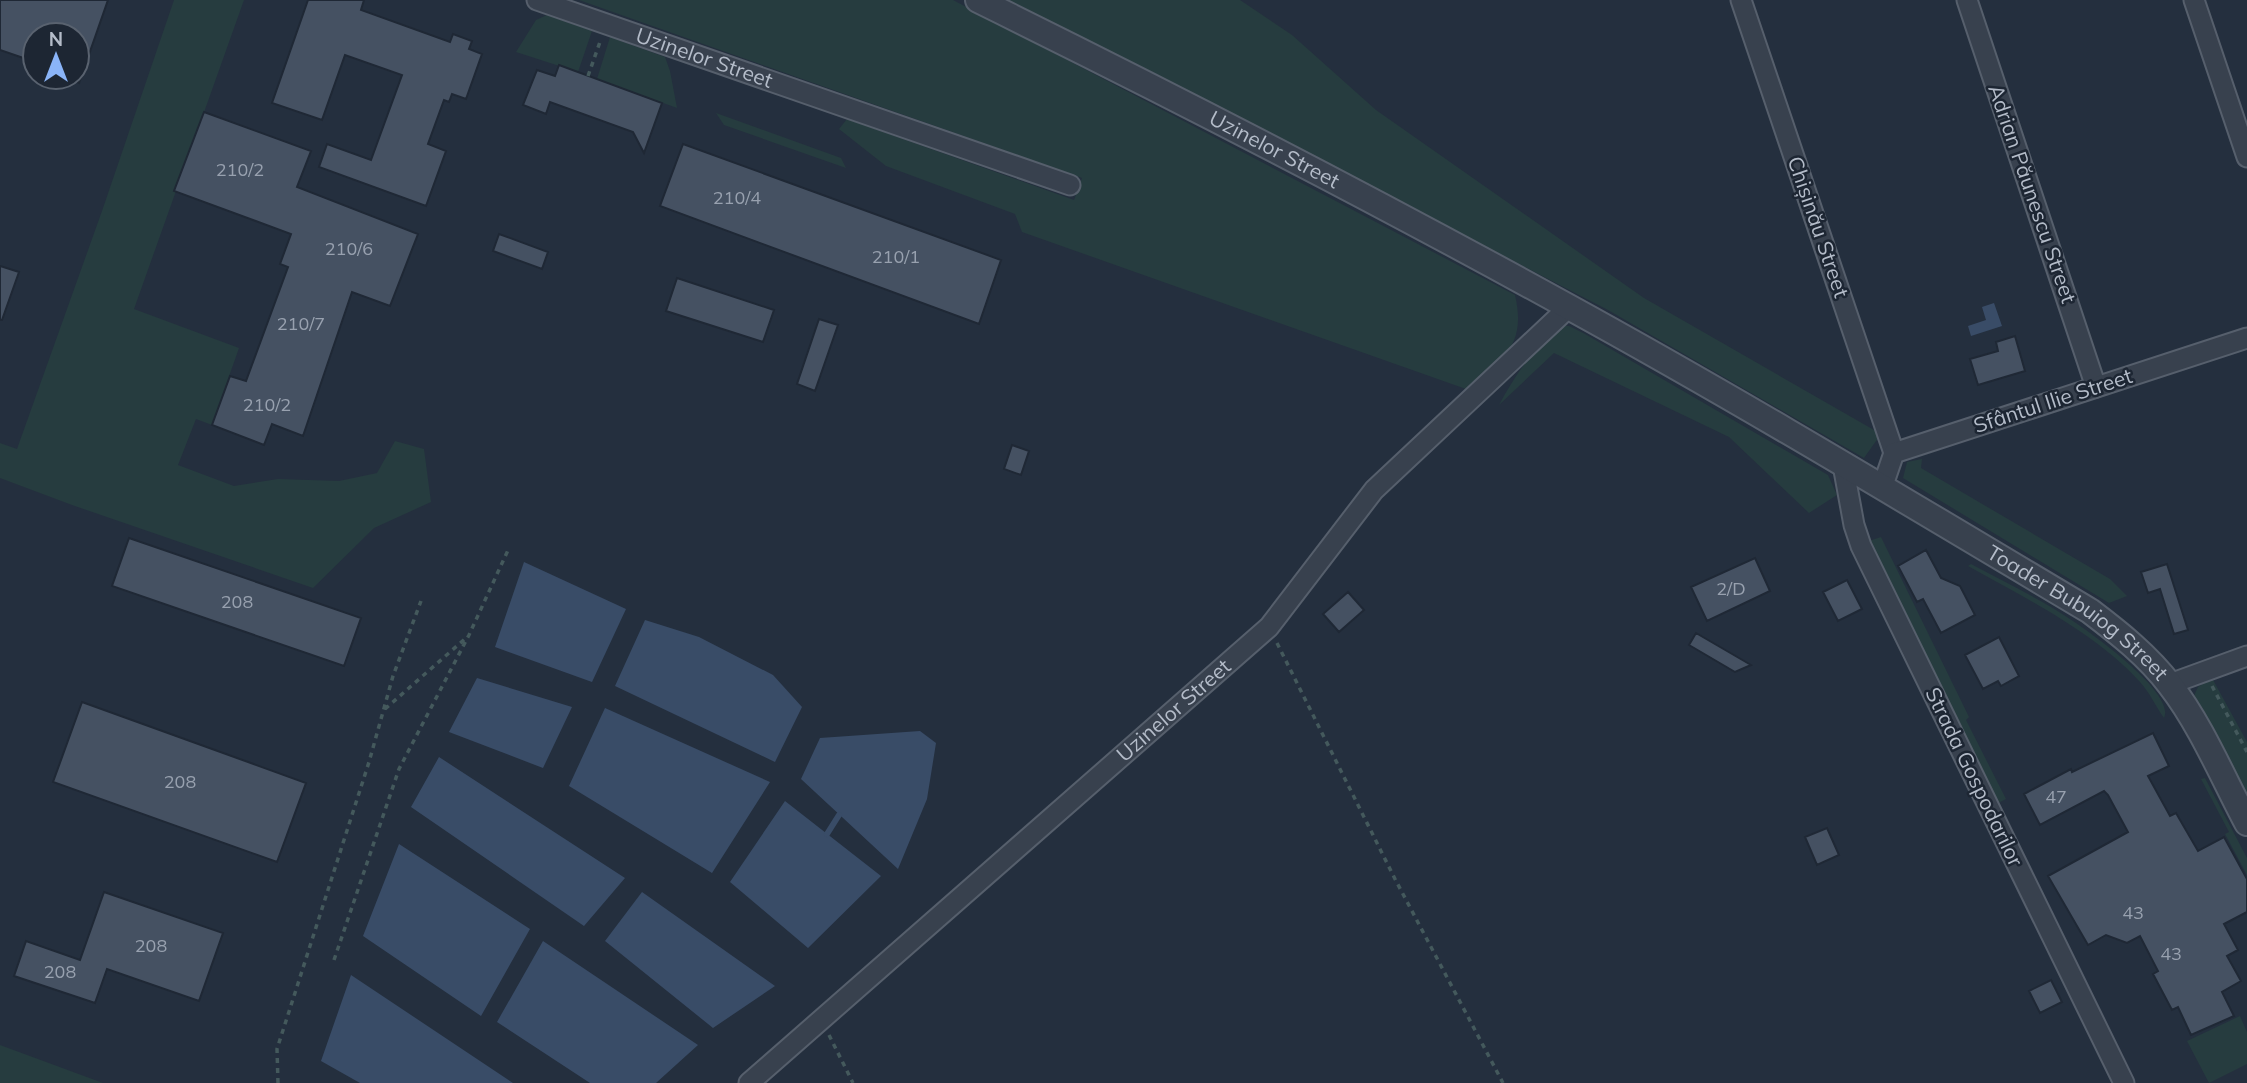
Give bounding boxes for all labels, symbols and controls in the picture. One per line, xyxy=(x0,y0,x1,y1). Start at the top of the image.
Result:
north arrow xyxy=(21,21,91,91)
street label: Uzinelor Street xyxy=(633,21,776,93)
text: N xyxy=(49,27,63,51)
street label: Adrian Păunescu Street xyxy=(1983,81,2083,306)
street label: Uzinelor Street xyxy=(1205,104,1344,193)
street label: Chișinău Street xyxy=(1782,153,1855,301)
house number: 210/2 xyxy=(216,158,264,181)
house number: 210/4 xyxy=(713,186,761,209)
house number: 210/6 xyxy=(325,237,373,260)
house number: 210/1 xyxy=(872,245,920,268)
house number: 210/7 xyxy=(277,312,325,335)
street label: Sfântul Ilie Street xyxy=(1970,362,2135,438)
house number: 210/2 xyxy=(243,393,291,416)
street label: Toader Bubuiog Street xyxy=(1983,539,2174,685)
house number: 2/D xyxy=(1716,577,1746,600)
house number: 208 xyxy=(221,590,253,613)
street label: Uzinelor Street xyxy=(1111,653,1236,767)
street label: Strada Gospodarilor xyxy=(1920,683,2030,871)
house number: 208 xyxy=(164,770,196,793)
house number: 47 xyxy=(2045,785,2067,808)
house number: 43 xyxy=(2122,901,2144,924)
house number: 208 xyxy=(135,934,167,957)
house number: 43 xyxy=(2160,942,2182,965)
house number: 208 xyxy=(44,960,76,983)

